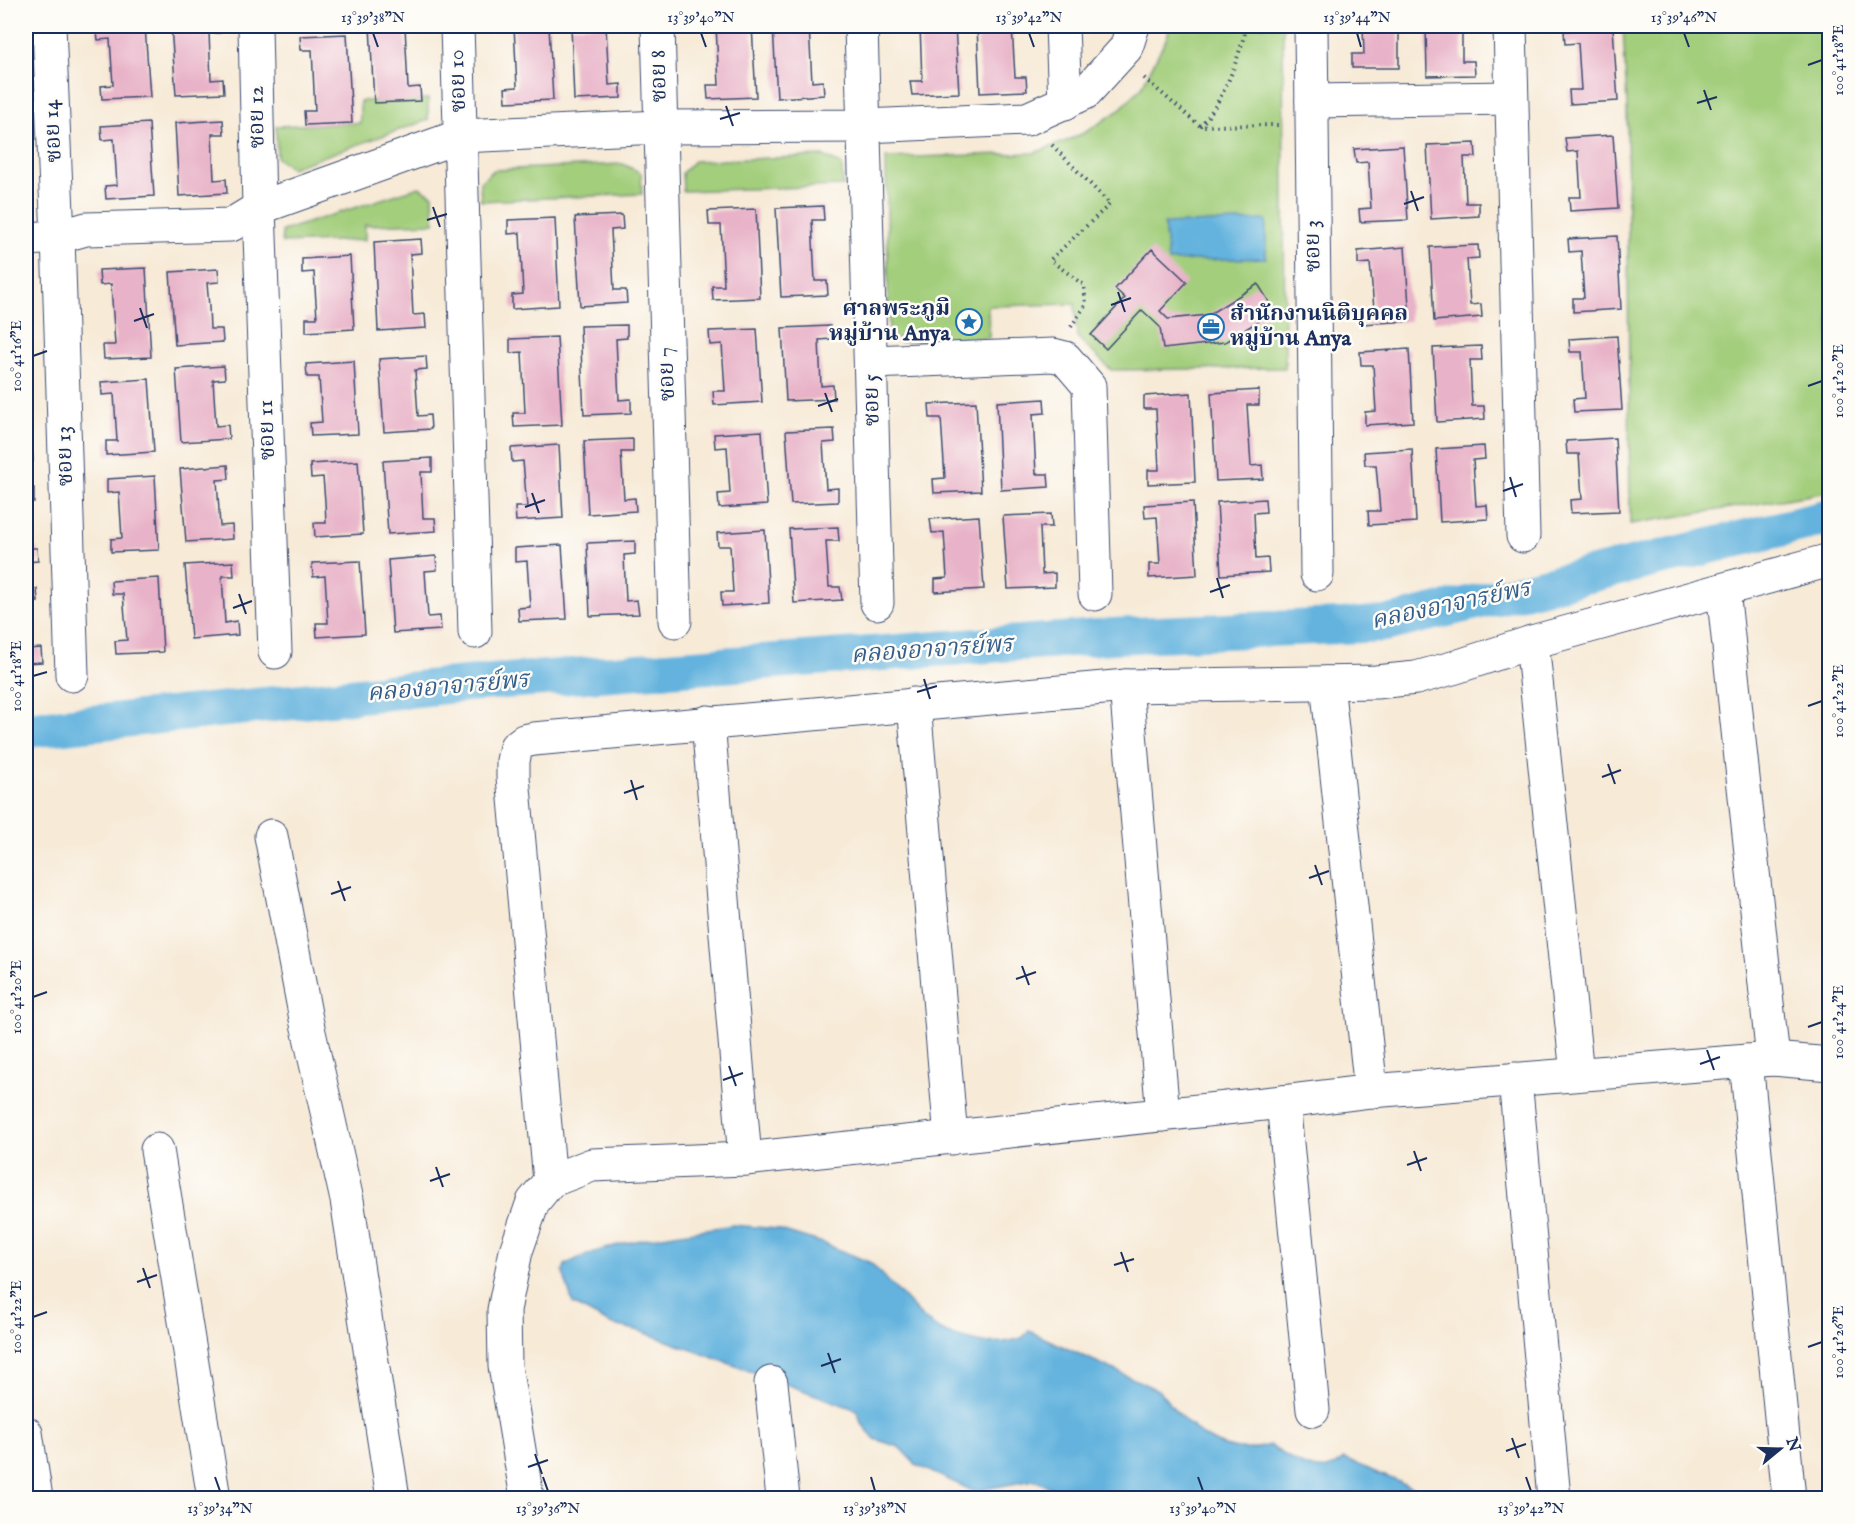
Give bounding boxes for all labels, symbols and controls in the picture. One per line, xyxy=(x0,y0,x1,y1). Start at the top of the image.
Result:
text: 13°39'38"N xyxy=(341,8,405,27)
text: 13°39'40"N xyxy=(667,8,735,27)
text: 13°39'42"N xyxy=(995,8,1063,27)
text: 13°39'44"N xyxy=(1323,8,1391,27)
text: 13°39'46"N xyxy=(1651,8,1717,27)
text: 100°41'18"E xyxy=(1829,24,1848,96)
street label: ซอย 10 xyxy=(443,49,473,113)
street label: ซอย 8 xyxy=(645,49,673,103)
street label: ซอย 12 xyxy=(242,85,272,149)
street label: ซอย 14 xyxy=(37,99,69,163)
street label: ซอย 3 xyxy=(1299,220,1327,272)
place label: ศาลพระภูมิ หมู่บ้าน Anya xyxy=(829,295,950,348)
place label: สำนักงานนิติบุคคล หมู่บ้าน Anya xyxy=(1230,300,1408,353)
place icon: ศาลพระภูมิ หมู่บ้าน Anya xyxy=(954,307,984,337)
office icon: สำนักงานนิติบุคคล หมู่บ้าน Anya xyxy=(1196,312,1226,342)
text: 100°41'16"E xyxy=(7,320,26,392)
text: 100°41'20"E xyxy=(1829,344,1848,418)
street label: ซอย 7 xyxy=(652,346,682,402)
street label: ซอย 5 xyxy=(858,374,886,426)
street label: ซอย 11 xyxy=(252,399,282,461)
street label: ซอย 13 xyxy=(50,425,80,487)
water label: คลองอาจารย์พร xyxy=(1368,573,1536,637)
water label: คลองอาจารย์พร xyxy=(850,629,1016,671)
text: 100°41'18"E xyxy=(7,640,26,712)
water label: คลองอาจารย์พร xyxy=(366,664,532,710)
text: 100°41'22"E xyxy=(1829,664,1848,738)
text: 100°41'20"E xyxy=(7,960,26,1034)
text: 100°41'24"E xyxy=(1829,985,1848,1059)
text: 100°41'22"E xyxy=(7,1280,26,1354)
text: 100°41'26"E xyxy=(1829,1305,1848,1379)
north arrow xyxy=(1750,1419,1810,1479)
text: N xyxy=(1780,1434,1804,1455)
text: 13°39'34"N xyxy=(187,1499,253,1518)
text: 13°39'36"N xyxy=(516,1499,580,1518)
text: 13°39'38"N xyxy=(843,1499,907,1518)
text: 13°39'40"N xyxy=(1169,1499,1237,1518)
text: 13°39'42"N xyxy=(1497,1499,1565,1518)

